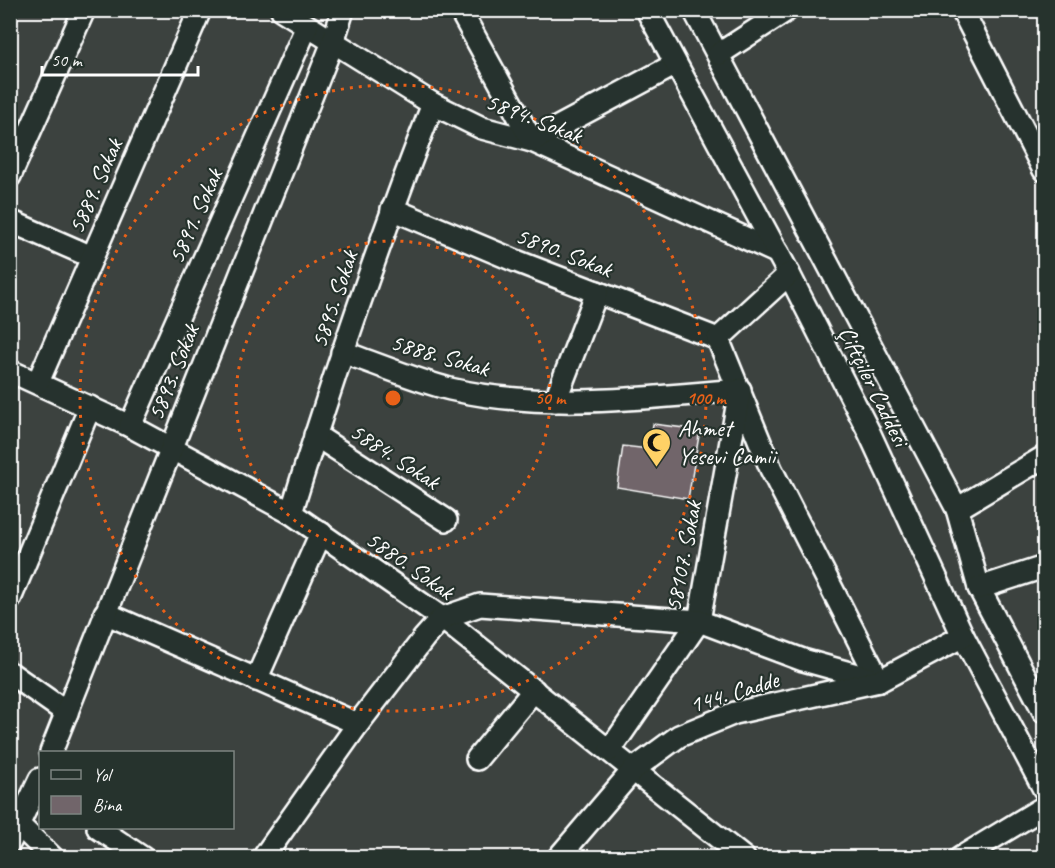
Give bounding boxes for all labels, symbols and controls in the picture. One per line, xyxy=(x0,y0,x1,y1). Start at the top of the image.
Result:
scale bar xyxy=(42,39,198,77)
text: 50 m xyxy=(51,49,84,71)
street label: 5894. Sokak xyxy=(482,86,589,151)
street label: 5889. Sokak xyxy=(61,132,130,238)
street label: 5891. Sokak xyxy=(161,162,230,268)
street label: 5890. Sokak xyxy=(512,220,619,285)
street label: 5895. Sokak xyxy=(303,244,365,352)
street label: 5893. Sokak xyxy=(140,318,207,424)
street label: Çiftçiler Caddesi xyxy=(832,321,917,453)
street label: 5888. Sokak xyxy=(387,327,495,384)
text: 50 m xyxy=(535,387,567,409)
text: 100 m xyxy=(687,387,727,409)
centre of rings xyxy=(383,388,403,408)
place label: Ahmet Yesevi Camii xyxy=(678,413,778,471)
street label: 5884. Sokak xyxy=(345,416,447,497)
mosque icon: Ahmet Yesevi Camii xyxy=(641,426,673,468)
street label: 58107. Sokak xyxy=(658,496,709,614)
street label: 5880. Sokak xyxy=(360,524,462,607)
street label: 144. Cadde xyxy=(686,664,784,720)
legend xyxy=(39,751,234,829)
text: Yol xyxy=(93,764,113,786)
text: Bina xyxy=(93,794,123,816)

